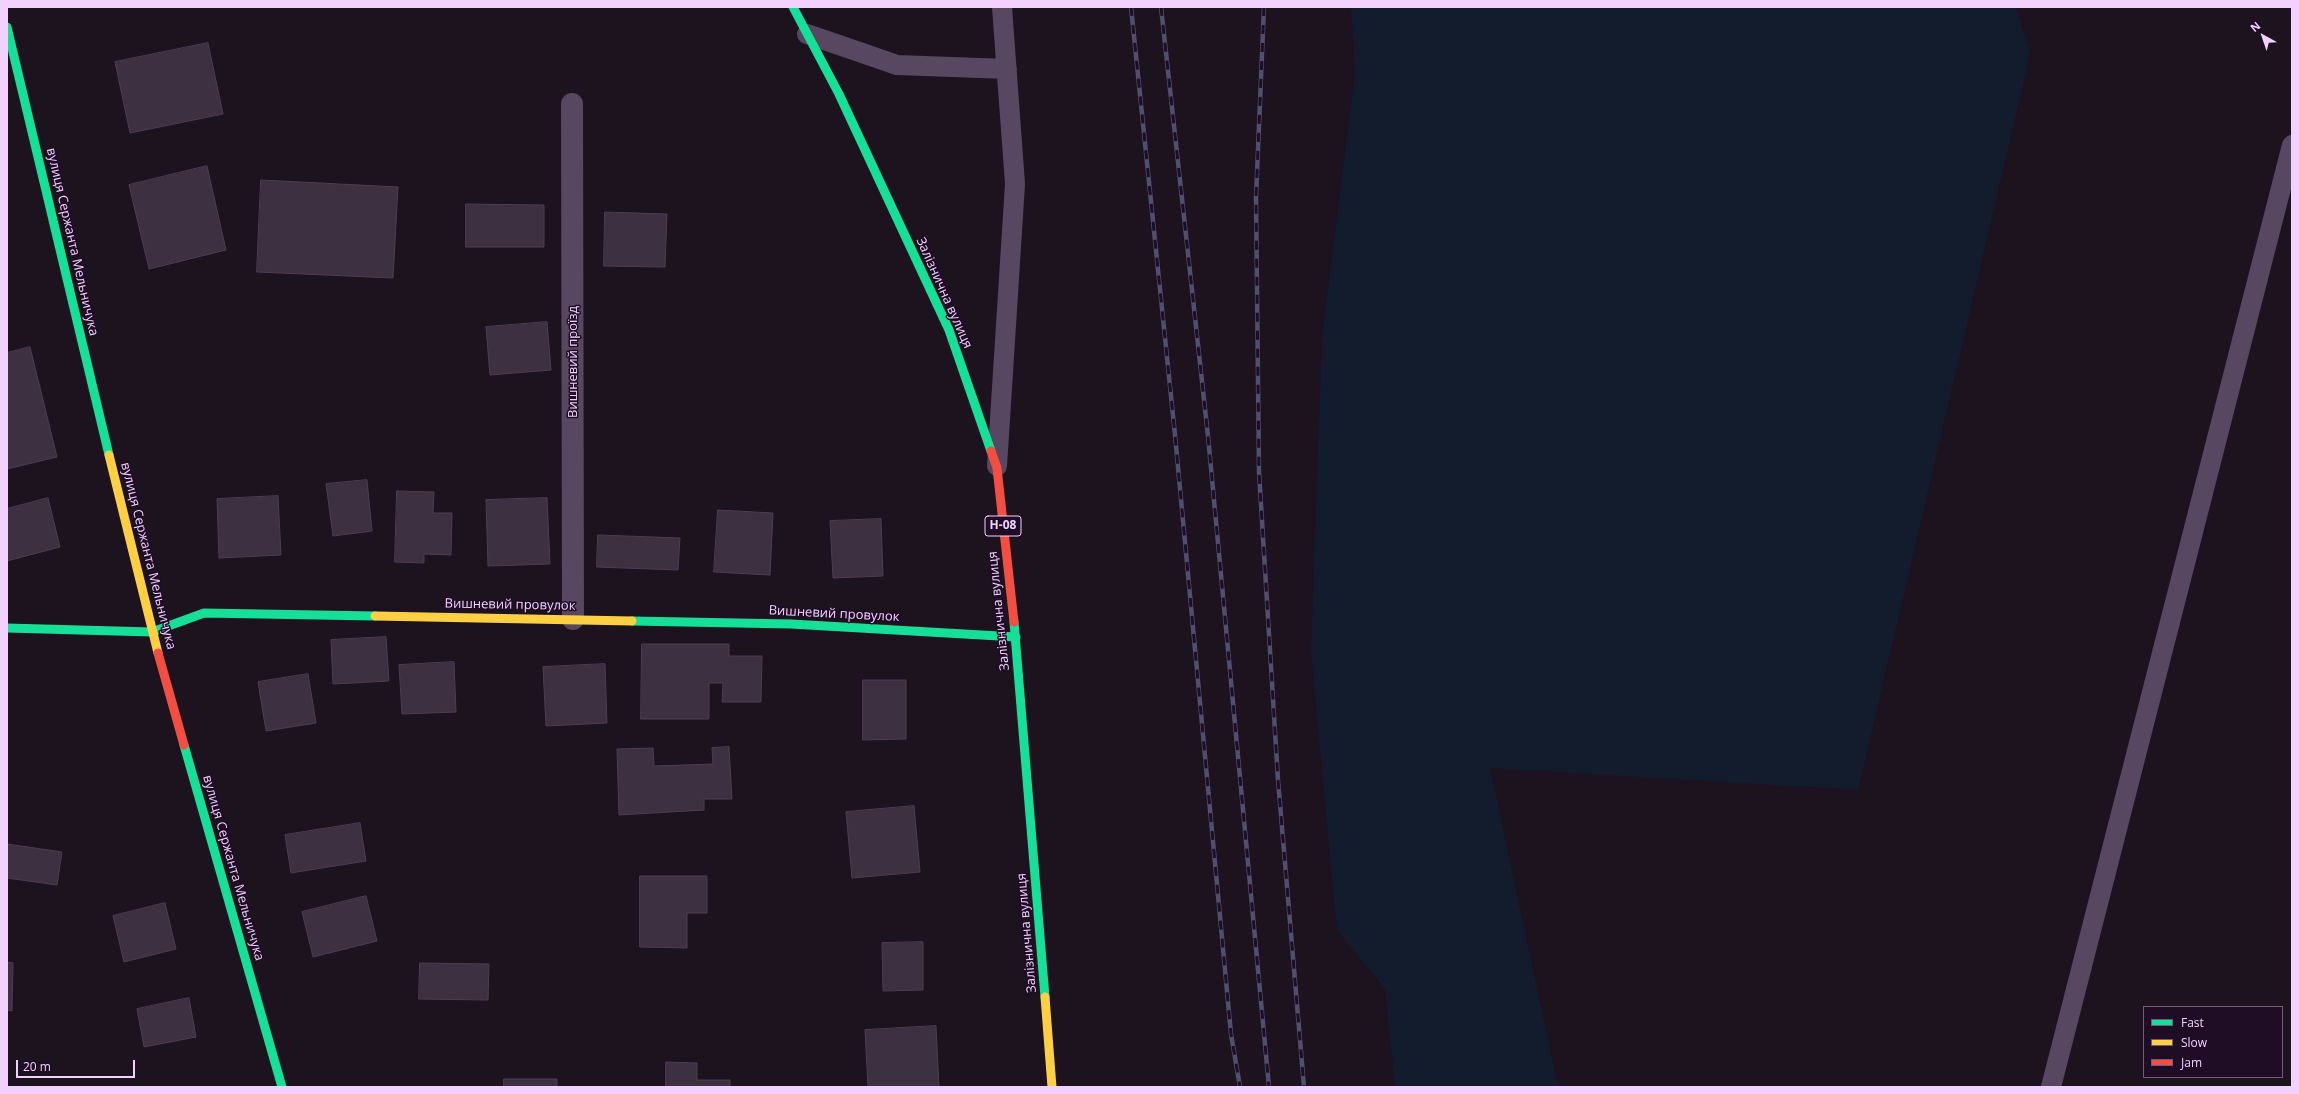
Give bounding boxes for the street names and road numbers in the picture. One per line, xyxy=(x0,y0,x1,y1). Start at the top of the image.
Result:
street label: вулиця Сержанта Мельничука xyxy=(43,146,101,338)
street label: Залізнична вулиця xyxy=(912,235,976,351)
street label: Вишневий проїзд xyxy=(565,306,581,418)
street label: вулиця Сержанта Мельничука xyxy=(117,461,179,651)
road number: Н-08 xyxy=(985,516,1021,536)
street label: Залізнична вулиця xyxy=(985,550,1013,672)
street label: Вишневий провулок xyxy=(444,596,576,614)
street label: Вишневий провулок xyxy=(768,603,900,625)
street label: вулиця Сержанта Мельничука xyxy=(199,773,267,963)
street label: Залізнична вулиця xyxy=(1014,873,1040,993)

